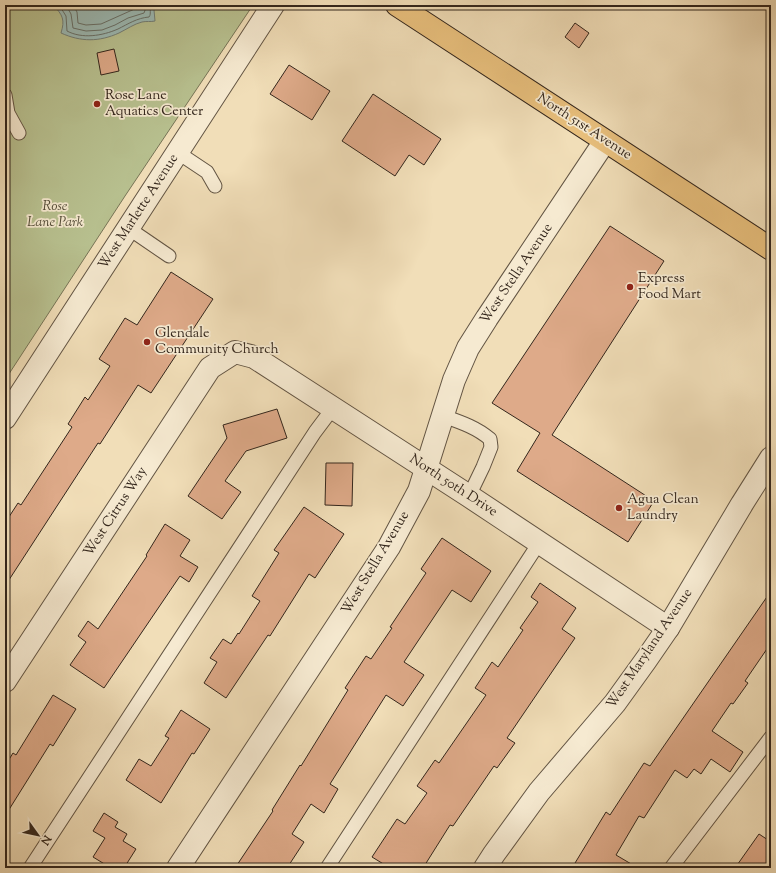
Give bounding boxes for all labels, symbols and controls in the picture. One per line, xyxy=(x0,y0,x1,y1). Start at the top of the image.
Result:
place label: Rose Lane Aquatics Center xyxy=(105,86,204,122)
street label: North 51st Avenue xyxy=(533,89,635,165)
marker: Rose Lane Aquatics Center xyxy=(92,99,102,109)
street label: West Marlette Avenue xyxy=(94,150,184,274)
park label: Rose Lane Park xyxy=(27,197,84,233)
street label: West Stella Avenue xyxy=(476,220,558,328)
place label: Express Food Mart xyxy=(638,269,701,305)
marker: Express Food Mart xyxy=(625,282,635,292)
place label: Glendale Community Church xyxy=(155,324,279,360)
marker: Glendale Community Church xyxy=(142,337,152,347)
street label: North 50th Drive xyxy=(405,450,501,522)
street label: West Citrus Way xyxy=(79,463,153,561)
place label: Agua Clean Laundry xyxy=(627,490,699,526)
marker: Agua Clean Laundry xyxy=(614,503,624,513)
street label: West Stella Avenue xyxy=(337,507,415,619)
street label: West Maryland Avenue xyxy=(602,585,698,713)
north arrow xyxy=(18,815,58,855)
text: N xyxy=(36,831,55,848)

